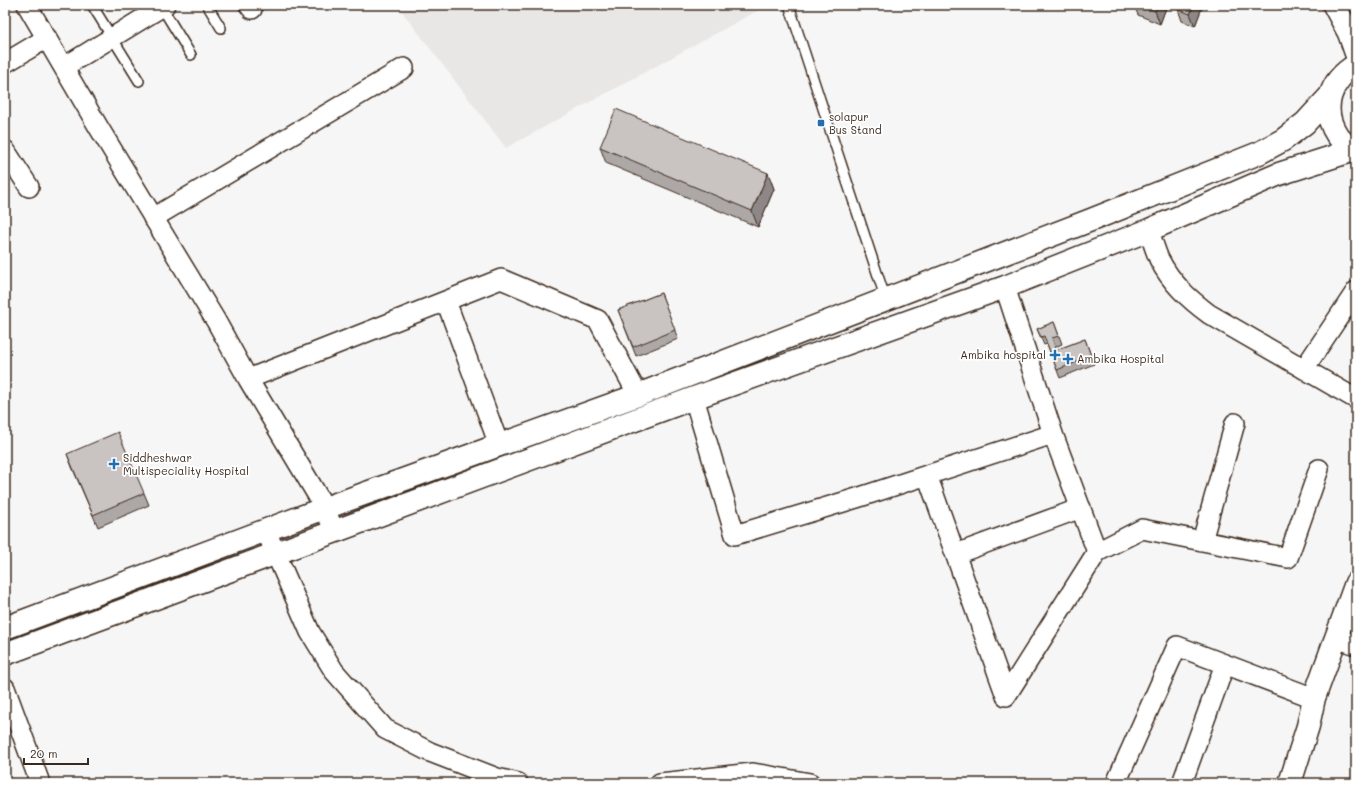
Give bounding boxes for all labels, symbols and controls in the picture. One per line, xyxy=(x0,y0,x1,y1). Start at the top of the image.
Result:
place label: solapur Bus Stand xyxy=(829,109,882,137)
marker: solapur Bus Stand xyxy=(816,118,826,128)
place label: Ambika hospital xyxy=(960,347,1046,362)
marker: Ambika hospital xyxy=(1049,349,1061,361)
place label: Ambika Hospital xyxy=(1077,351,1164,366)
marker: Ambika Hospital xyxy=(1062,353,1074,365)
place label: Siddheshwar Multispeciality Hospital xyxy=(123,450,249,478)
marker: Siddheshwar Multispeciality Hospital xyxy=(108,458,120,470)
scale bar xyxy=(24,740,88,766)
text: 20 m xyxy=(30,745,58,761)

